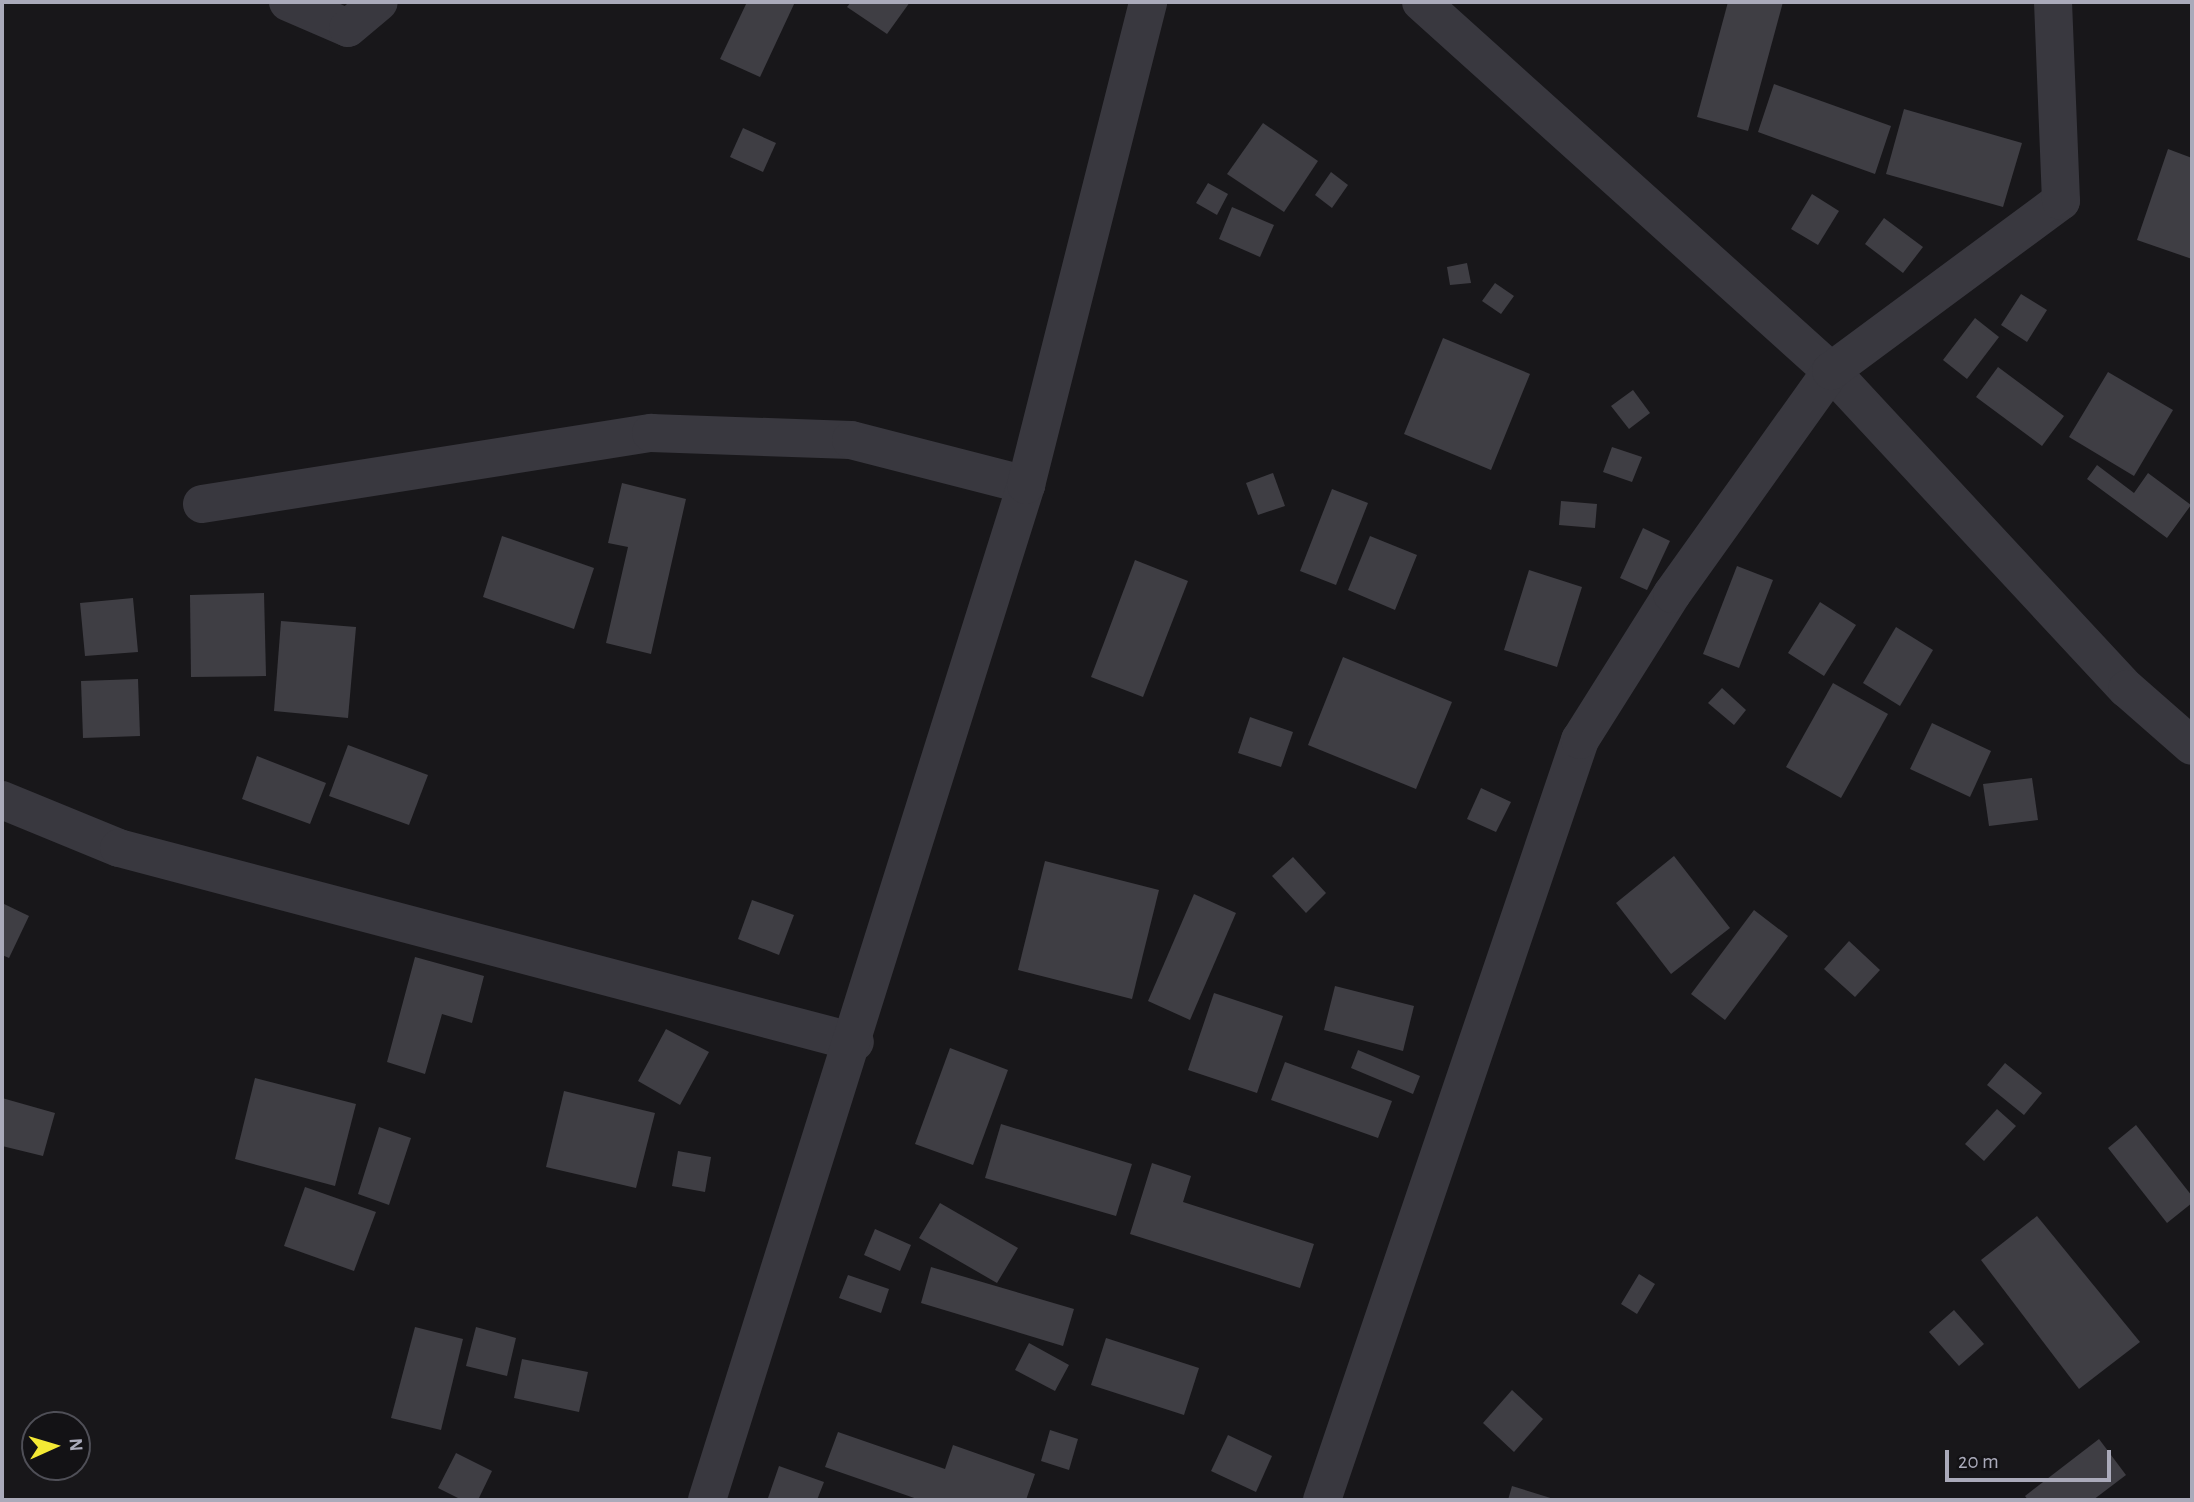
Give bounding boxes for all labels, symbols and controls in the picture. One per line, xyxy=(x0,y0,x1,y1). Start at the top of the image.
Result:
north arrow xyxy=(21,1411,91,1481)
scale bar xyxy=(1949,1436,2115,1480)
text: N xyxy=(66,1437,85,1452)
text: 20 m xyxy=(1958,1451,1999,1472)

